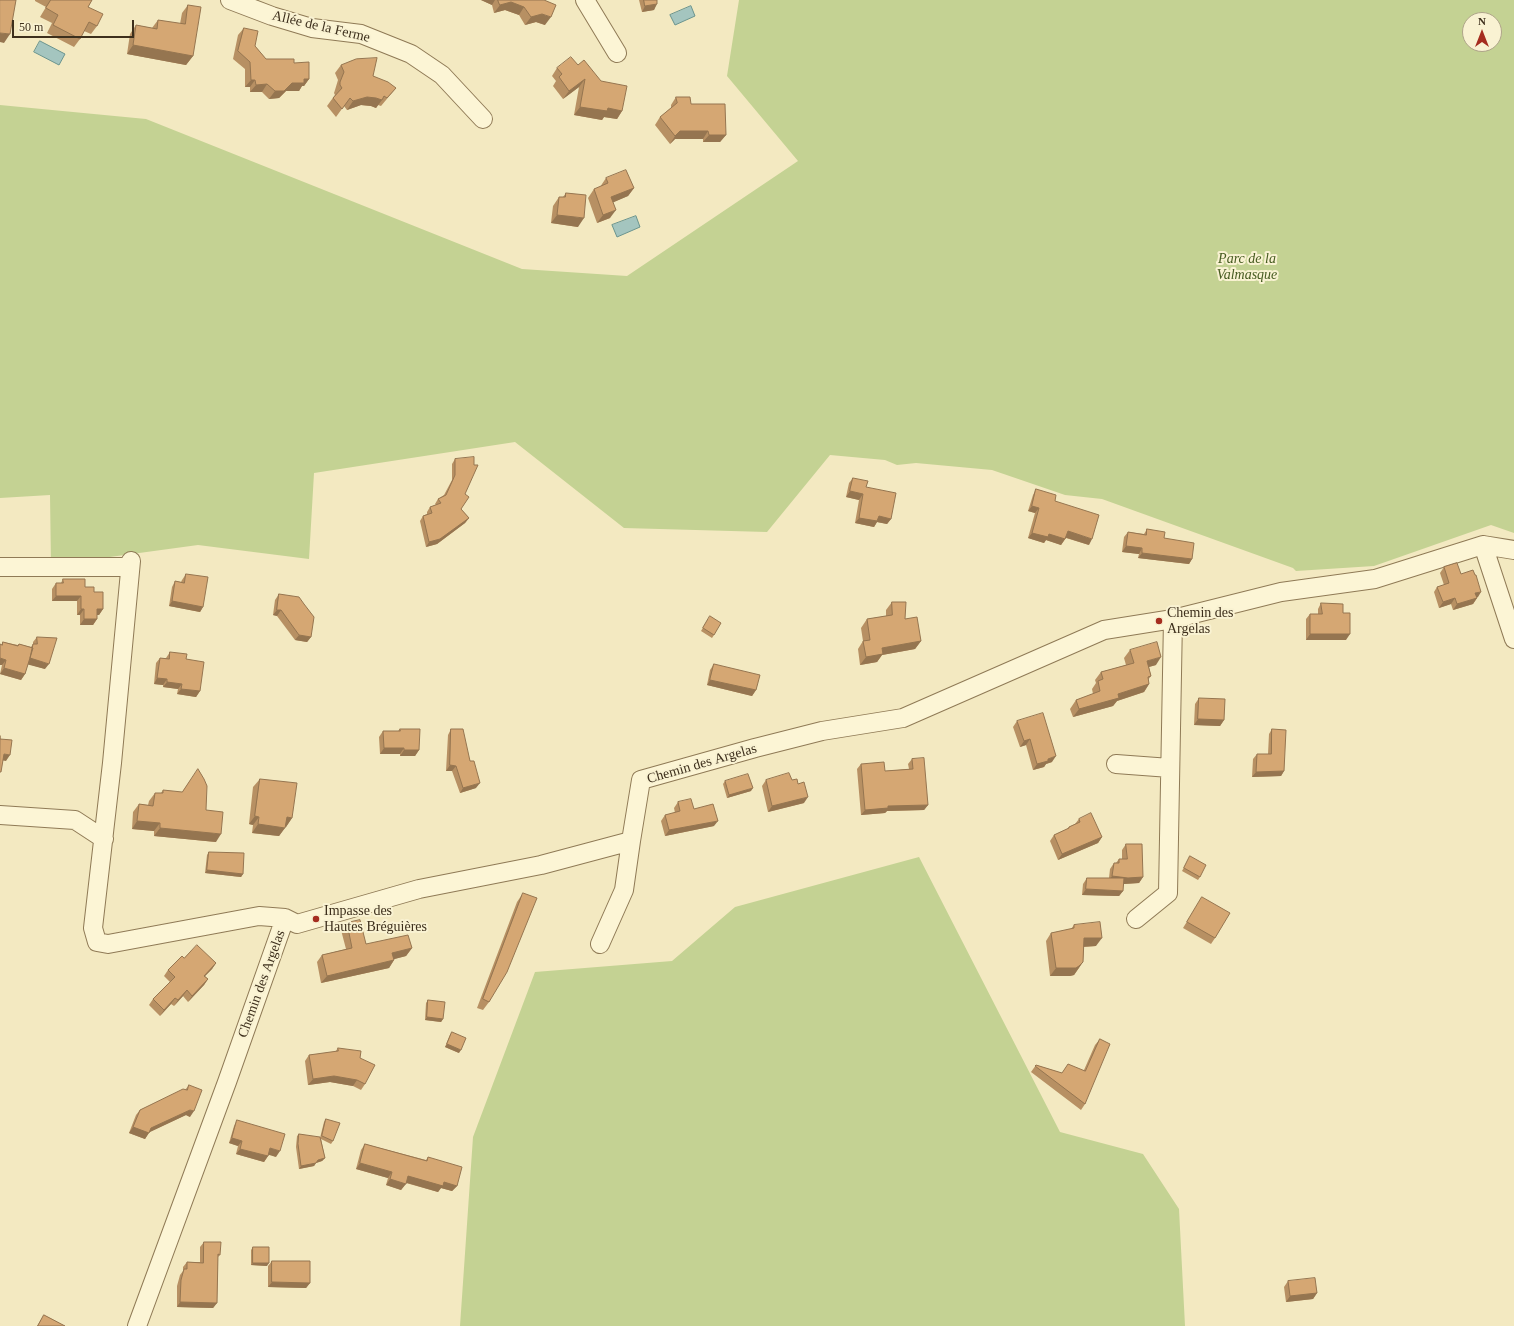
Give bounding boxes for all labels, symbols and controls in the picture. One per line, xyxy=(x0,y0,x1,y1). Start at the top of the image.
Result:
street label: Allée de la Ferme xyxy=(270,8,372,46)
scale bar xyxy=(14,12,136,38)
north arrow xyxy=(1462,12,1502,52)
text: N xyxy=(1478,15,1486,27)
text: 50 m xyxy=(19,20,43,34)
park label: Parc de la Valmasque xyxy=(1217,251,1277,284)
place label: Chemin des Argelas xyxy=(1167,605,1233,638)
marker: Chemin des Argelas xyxy=(1154,616,1164,626)
street label: Chemin des Argelas xyxy=(645,740,759,788)
place label: Impasse des Hautes Bréguières xyxy=(324,903,427,936)
marker: Impasse des Hautes Bréguières xyxy=(311,914,321,924)
street label: Chemin des Argelas xyxy=(235,928,289,1040)

